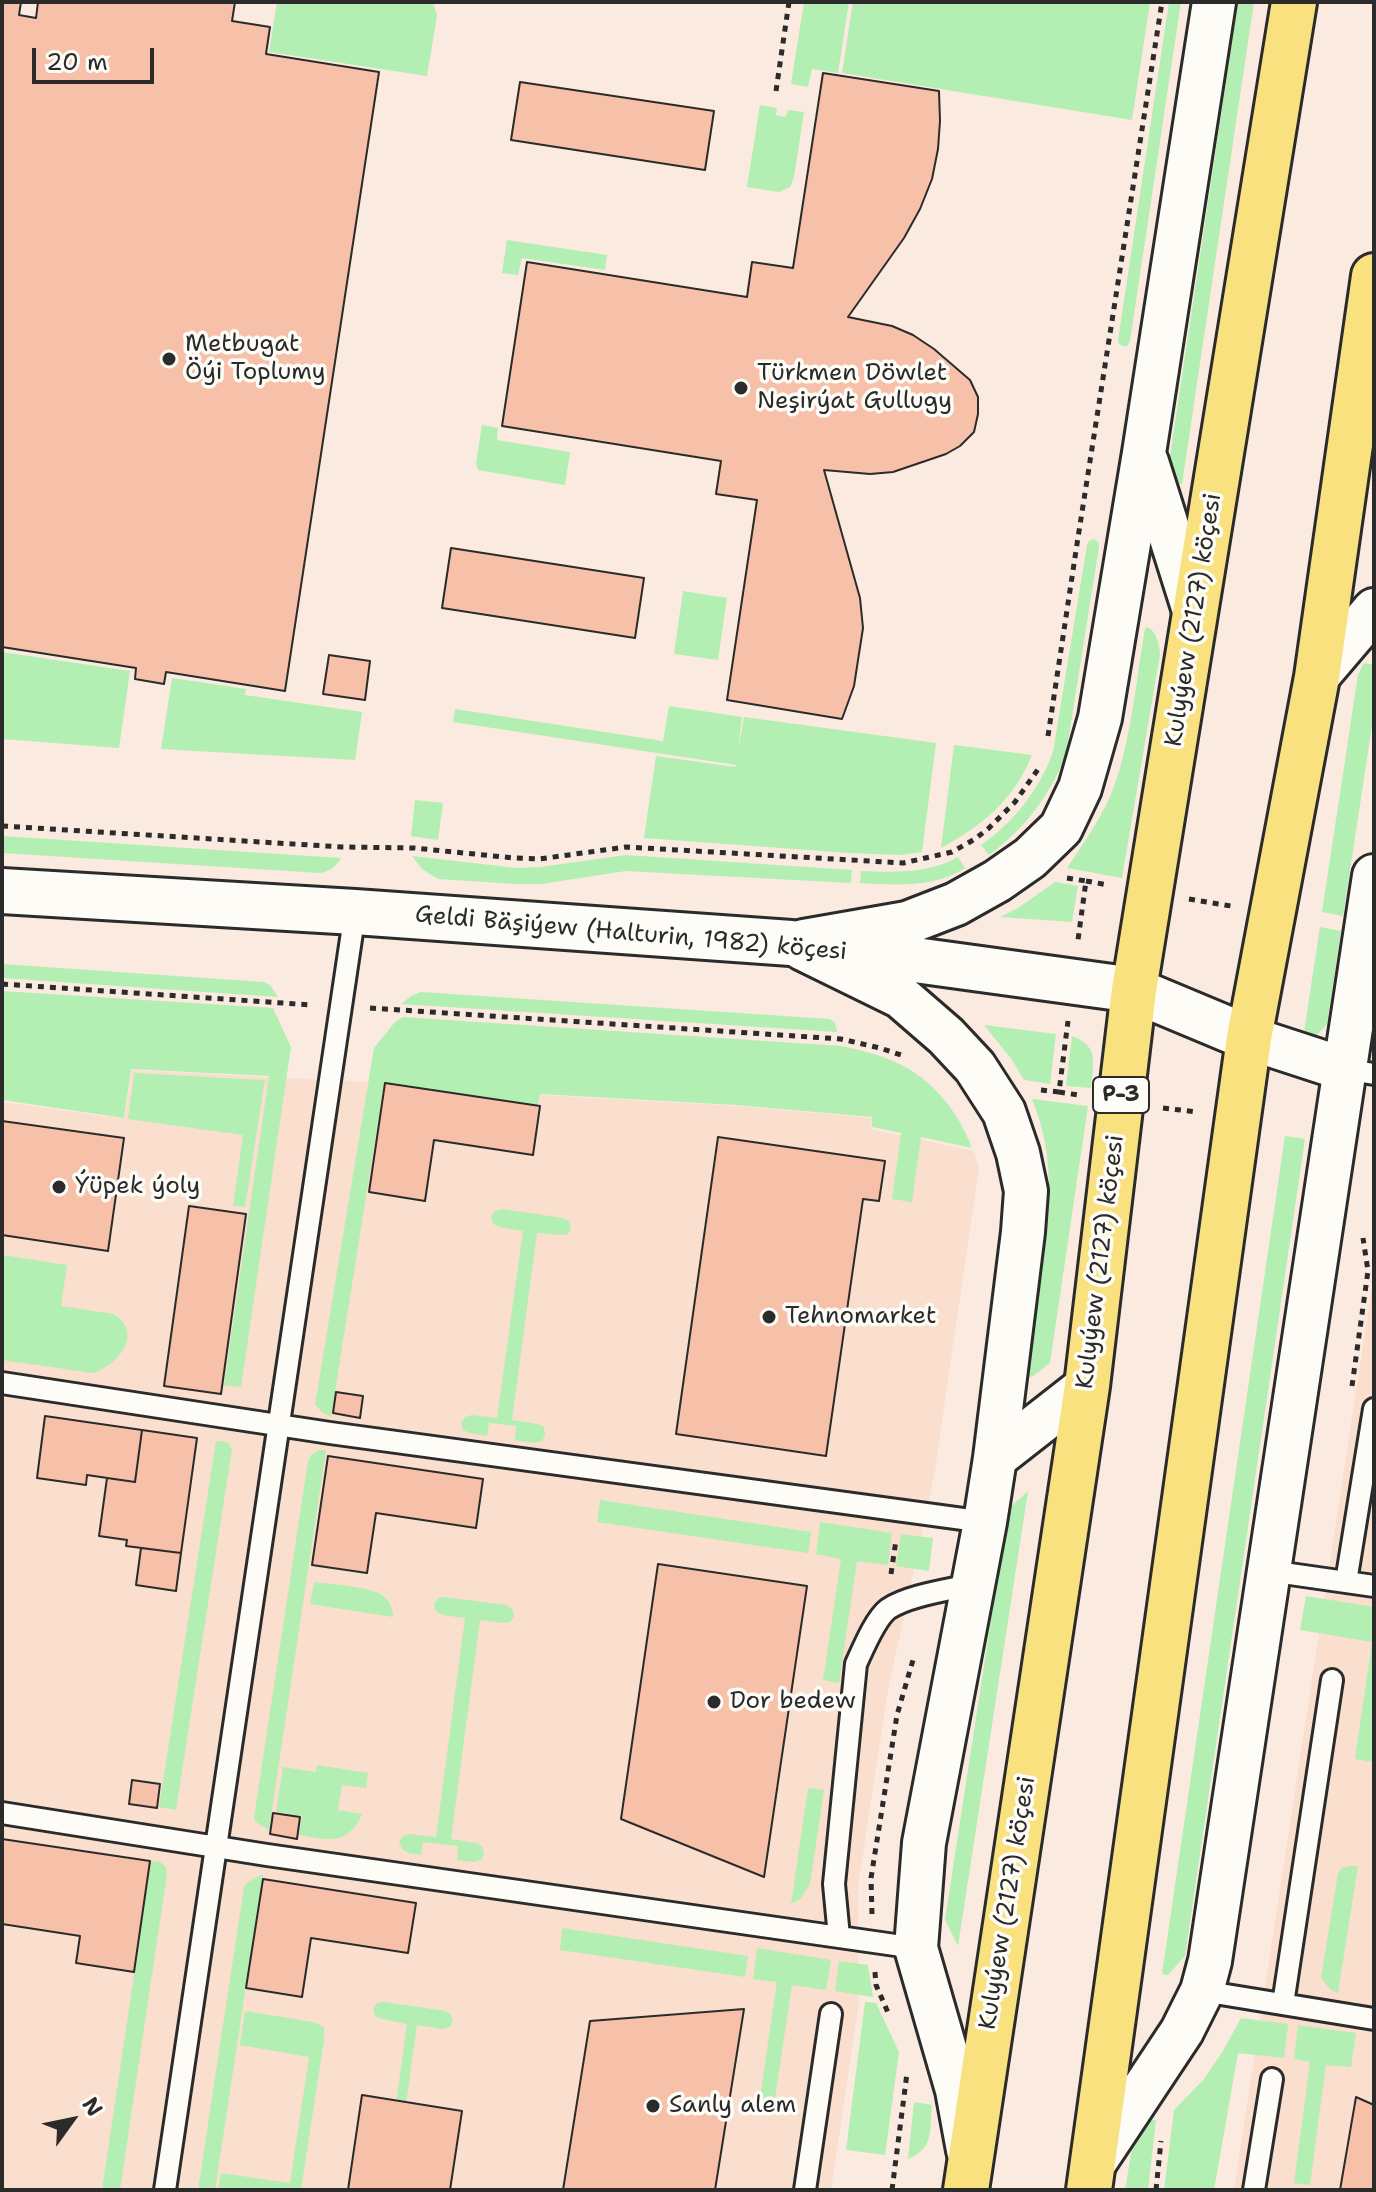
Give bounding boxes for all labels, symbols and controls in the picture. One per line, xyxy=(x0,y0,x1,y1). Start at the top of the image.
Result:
scale bar xyxy=(36,32,158,82)
text: 20 m xyxy=(46,46,108,78)
place label: Metbugat Öýi Toplumy xyxy=(185,331,326,387)
marker: Metbugat Öýi Toplumy xyxy=(160,350,178,368)
place label: Türkmen Döwlet Neşirýat Gullugy xyxy=(757,360,952,416)
marker: Türkmen Döwlet Neşirýat Gullugy xyxy=(732,379,750,397)
street label: Kulyýew (2127) köçesi xyxy=(1160,491,1228,749)
street label: Geldi Bäşiýew (Halturin, 1982) köçesi xyxy=(414,901,848,967)
road number: P-3 xyxy=(1093,1077,1149,1113)
street label: Kulyýew (2127) köçesi xyxy=(1071,1133,1131,1391)
place label: Ýüpek ýoly xyxy=(75,1173,200,1201)
marker: Ýüpek ýoly xyxy=(50,1178,68,1196)
place label: Tehnomarket xyxy=(785,1303,936,1331)
marker: Tehnomarket xyxy=(760,1308,778,1326)
place label: Dor bedew xyxy=(730,1688,856,1716)
marker: Dor bedew xyxy=(705,1693,723,1711)
street label: Kulyýew (2127) köçesi xyxy=(974,1774,1042,2032)
north arrow xyxy=(32,2080,112,2160)
text: N xyxy=(76,2091,109,2122)
place label: Sanly alem xyxy=(669,2092,796,2120)
marker: Sanly alem xyxy=(644,2097,662,2115)

